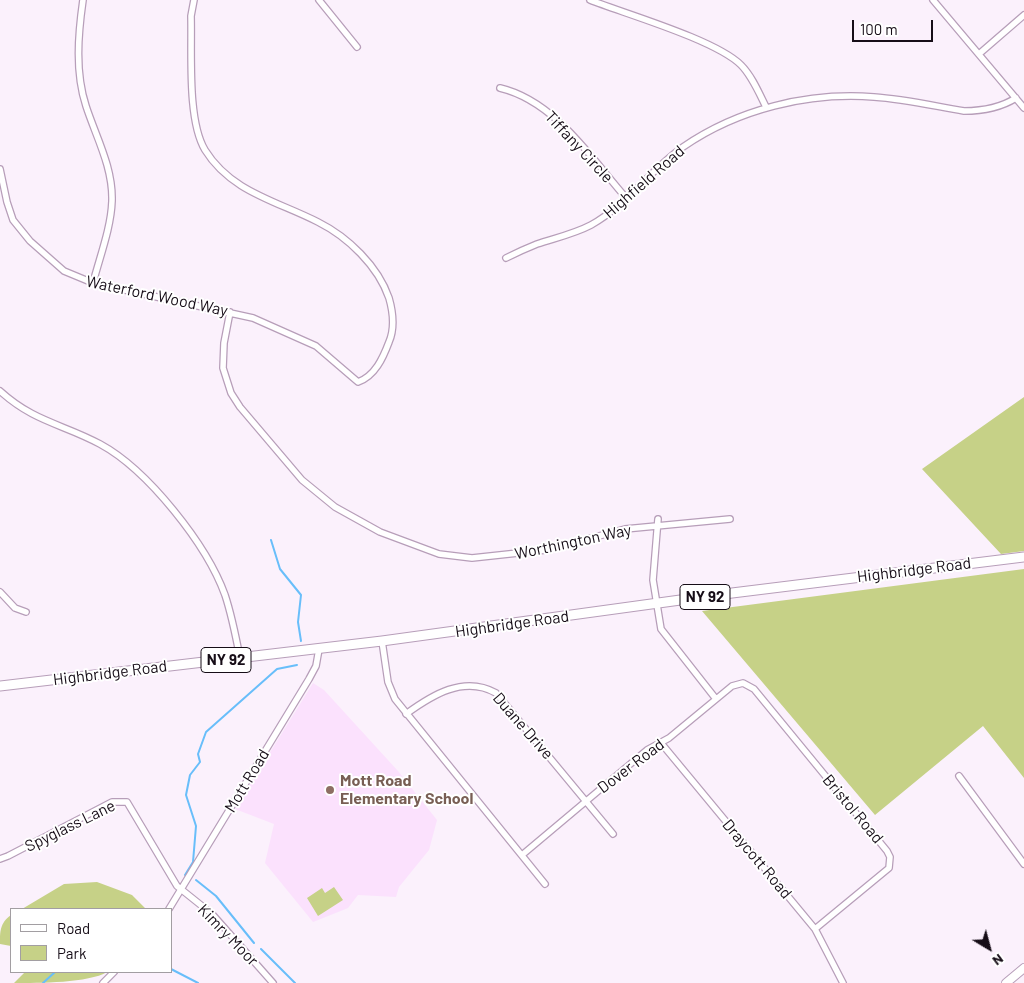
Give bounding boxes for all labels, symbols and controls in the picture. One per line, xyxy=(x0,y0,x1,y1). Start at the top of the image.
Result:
scale bar xyxy=(854,10,935,42)
text: 100 m xyxy=(860,20,898,38)
street label: Tiffany Circle xyxy=(541,107,617,187)
street label: Highfield Road xyxy=(600,142,688,222)
street label: Waterford Wood Way xyxy=(84,272,230,320)
street label: Worthington Way xyxy=(513,520,633,564)
street label: Highbridge Road xyxy=(856,553,972,587)
road number: NY 92 xyxy=(680,584,730,610)
street label: Highbridge Road xyxy=(454,607,570,641)
road number: NY 92 xyxy=(201,648,251,672)
street label: Highbridge Road xyxy=(52,656,168,690)
street label: Duane Drive xyxy=(489,689,557,763)
street label: Dover Road xyxy=(594,735,668,797)
street label: Mott Road xyxy=(221,746,273,816)
place label: Mott Road Elementary School xyxy=(340,771,473,809)
street label: Bristol Road xyxy=(819,771,887,847)
marker: Mott Road Elementary School xyxy=(324,784,336,796)
street label: Spyglass Lane xyxy=(22,796,118,856)
street label: Draycott Road xyxy=(718,815,796,903)
street label: Kimry Moor xyxy=(194,900,262,970)
legend xyxy=(10,908,172,973)
text: Road xyxy=(57,919,90,937)
north arrow xyxy=(964,923,1014,973)
text: Park xyxy=(57,944,86,962)
text: N xyxy=(989,951,1007,970)

